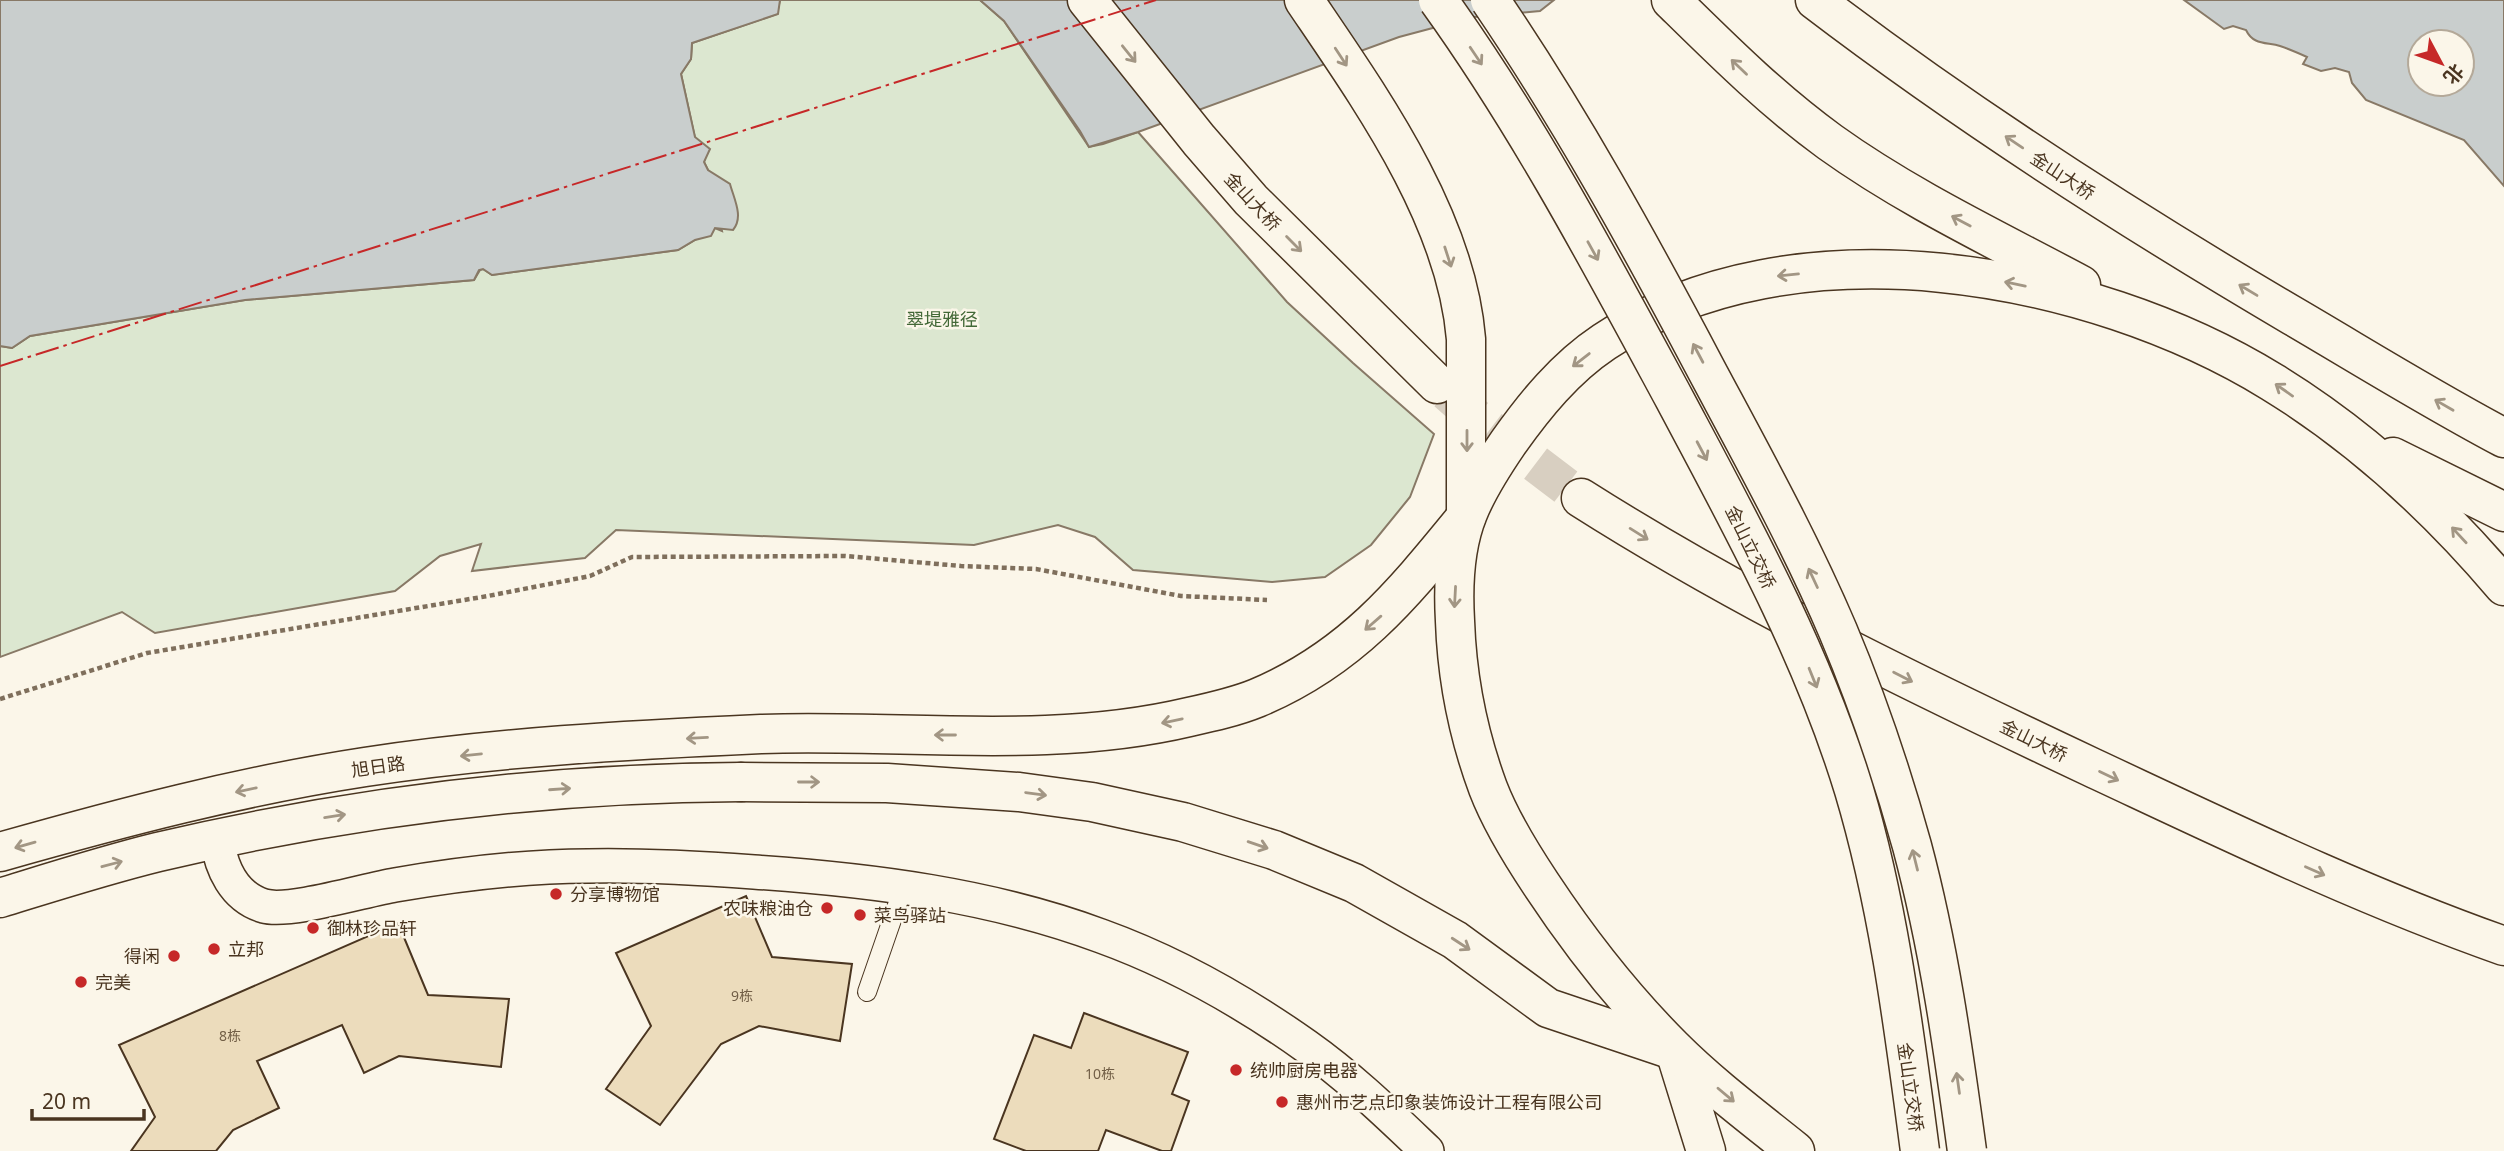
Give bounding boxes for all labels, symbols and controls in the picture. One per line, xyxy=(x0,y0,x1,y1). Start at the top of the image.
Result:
north arrow xyxy=(2406,28,2476,98)
one-way arrow xyxy=(1121,44,1137,62)
one-way arrow xyxy=(1469,46,1484,65)
one-way arrow xyxy=(1334,47,1348,66)
text: 北 xyxy=(2438,58,2470,90)
one-way arrow xyxy=(1731,59,1748,76)
one-way arrow xyxy=(2005,135,2024,149)
street label: 金山大桥 xyxy=(2026,145,2100,205)
street label: 金山大桥 xyxy=(1220,166,1286,236)
one-way arrow xyxy=(1951,214,1972,227)
one-way arrow xyxy=(1285,235,1302,252)
one-way arrow xyxy=(1586,241,1600,261)
one-way arrow xyxy=(1443,245,1455,267)
one-way arrow xyxy=(1778,269,1800,282)
one-way arrow xyxy=(2004,276,2027,290)
one-way arrow xyxy=(2239,282,2259,296)
park label: 翠堤雅径 xyxy=(906,307,978,331)
one-way arrow xyxy=(1691,344,1705,364)
one-way arrow xyxy=(1572,353,1590,368)
one-way arrow xyxy=(2275,383,2294,397)
one-way arrow xyxy=(2435,398,2455,412)
one-way arrow xyxy=(1460,430,1474,453)
one-way arrow xyxy=(1696,440,1709,461)
street label: 金山立交桥 xyxy=(1720,501,1782,593)
one-way arrow xyxy=(2450,527,2467,544)
one-way arrow xyxy=(1628,528,1648,542)
one-way arrow xyxy=(1805,568,1819,589)
one-way arrow xyxy=(1448,585,1461,608)
one-way arrow xyxy=(1365,615,1383,631)
one-way arrow xyxy=(1807,666,1820,688)
one-way arrow xyxy=(1893,671,1913,685)
street label: 金山大桥 xyxy=(1996,713,2072,767)
one-way arrow xyxy=(1161,715,1184,729)
one-way arrow xyxy=(934,728,957,742)
one-way arrow xyxy=(687,732,709,745)
one-way arrow xyxy=(460,749,482,762)
street label: 旭日路 xyxy=(350,750,406,782)
one-way arrow xyxy=(2098,769,2119,783)
one-way arrow xyxy=(797,775,820,789)
one-way arrow xyxy=(549,782,571,795)
one-way arrow xyxy=(235,784,258,797)
one-way arrow xyxy=(1024,788,1047,801)
one-way arrow xyxy=(323,809,346,822)
one-way arrow xyxy=(14,839,37,852)
one-way arrow xyxy=(1246,839,1268,852)
one-way arrow xyxy=(1908,849,1921,872)
one-way arrow xyxy=(101,857,123,870)
one-way arrow xyxy=(2304,866,2325,879)
place label: 分享博物馆 xyxy=(570,882,660,906)
marker: 分享博物馆 xyxy=(548,886,564,902)
place label: 农味粮油仓 xyxy=(723,896,813,920)
marker: 农味粮油仓 xyxy=(819,900,835,916)
place label: 菜鸟驿站 xyxy=(874,903,946,927)
marker: 菜鸟驿站 xyxy=(852,907,868,923)
place label: 御林珍品轩 xyxy=(327,916,417,940)
marker: 御林珍品轩 xyxy=(305,920,321,936)
place label: 立邦 xyxy=(228,937,264,961)
one-way arrow xyxy=(1451,937,1471,951)
marker: 立邦 xyxy=(206,941,222,957)
place label: 得闲 xyxy=(124,944,160,968)
marker: 得闲 xyxy=(166,948,182,964)
place label: 完美 xyxy=(95,970,131,994)
marker: 完美 xyxy=(73,974,89,990)
house number: 9栋 xyxy=(731,986,753,1005)
house number: 8栋 xyxy=(219,1026,241,1045)
street label: 金山立交桥 xyxy=(1893,1041,1929,1133)
place label: 统帅厨房电器 xyxy=(1250,1058,1358,1082)
marker: 统帅厨房电器 xyxy=(1228,1062,1244,1078)
house number: 10栋 xyxy=(1085,1064,1115,1083)
one-way arrow xyxy=(1951,1073,1964,1095)
scale bar xyxy=(32,1078,144,1122)
text: 20 m xyxy=(42,1087,91,1115)
one-way arrow xyxy=(1717,1087,1735,1103)
place label: 惠州市艺点印象装饰设计工程有限公司 xyxy=(1296,1090,1602,1114)
marker: 惠州市艺点印象装饰设计工程有限公司 xyxy=(1274,1094,1290,1110)

